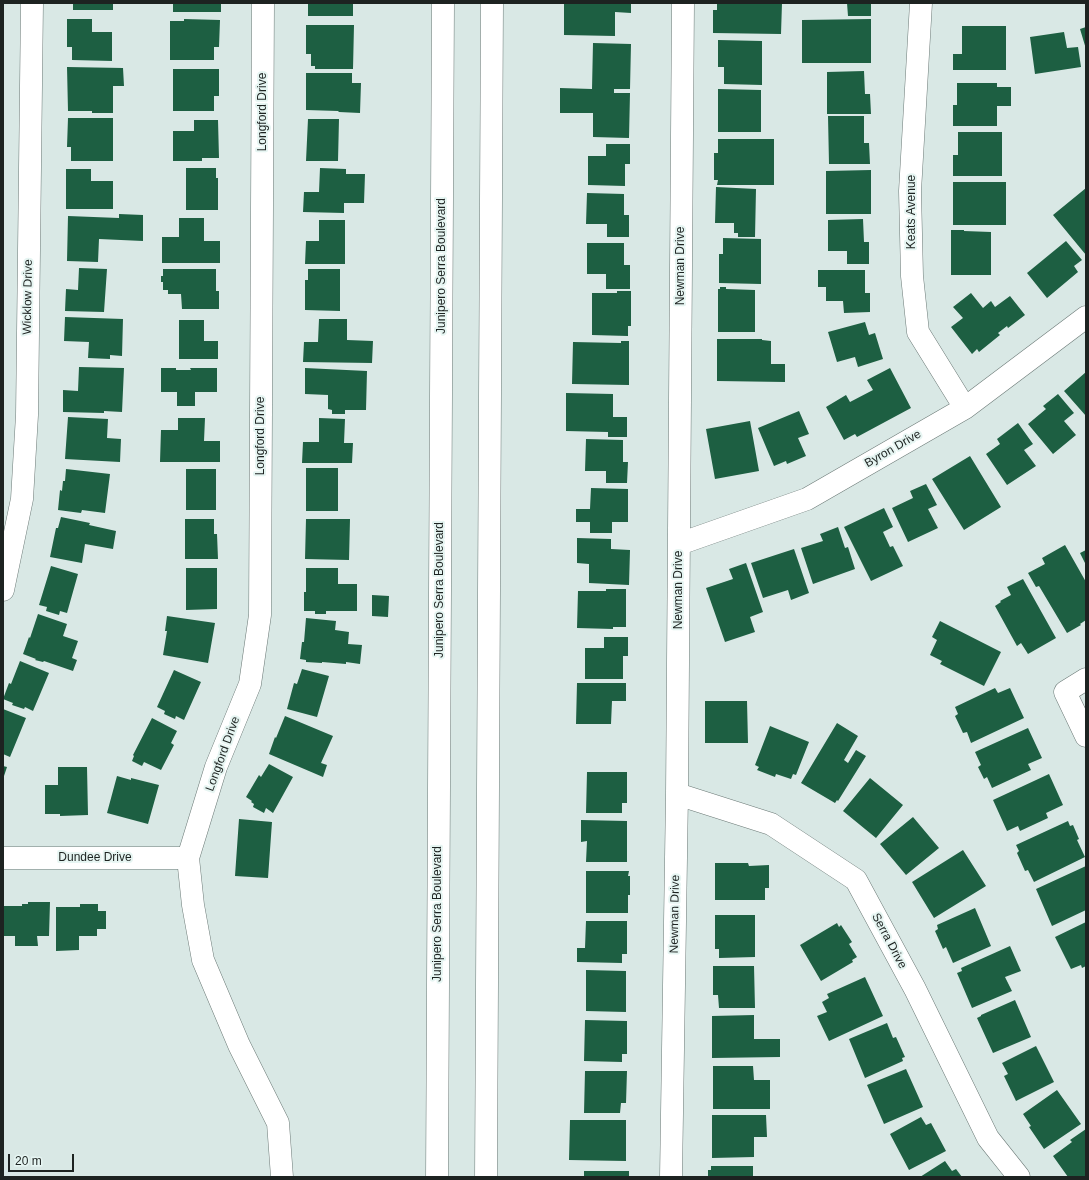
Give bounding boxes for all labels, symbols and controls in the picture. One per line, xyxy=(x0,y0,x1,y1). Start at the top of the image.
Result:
street label: Longford Drive xyxy=(256,73,270,151)
street label: Keats Avenue xyxy=(905,175,919,249)
street label: Junipero Serra Boulevard xyxy=(435,198,449,334)
street label: Newman Drive xyxy=(674,227,688,305)
street label: Wicklow Drive xyxy=(20,259,36,335)
street label: Longford Drive xyxy=(254,397,268,475)
street label: Byron Drive xyxy=(862,427,924,471)
street label: Junipero Serra Boulevard xyxy=(433,522,447,658)
street label: Newman Drive xyxy=(672,551,686,629)
street label: Longford Drive xyxy=(203,715,243,793)
street label: Junipero Serra Boulevard xyxy=(431,846,445,982)
street label: Dundee Drive xyxy=(58,851,132,865)
street label: Newman Drive xyxy=(667,875,683,953)
street label: Serra Drive xyxy=(868,911,910,971)
scale bar xyxy=(10,1146,76,1172)
text: 20 m xyxy=(15,1154,42,1168)

